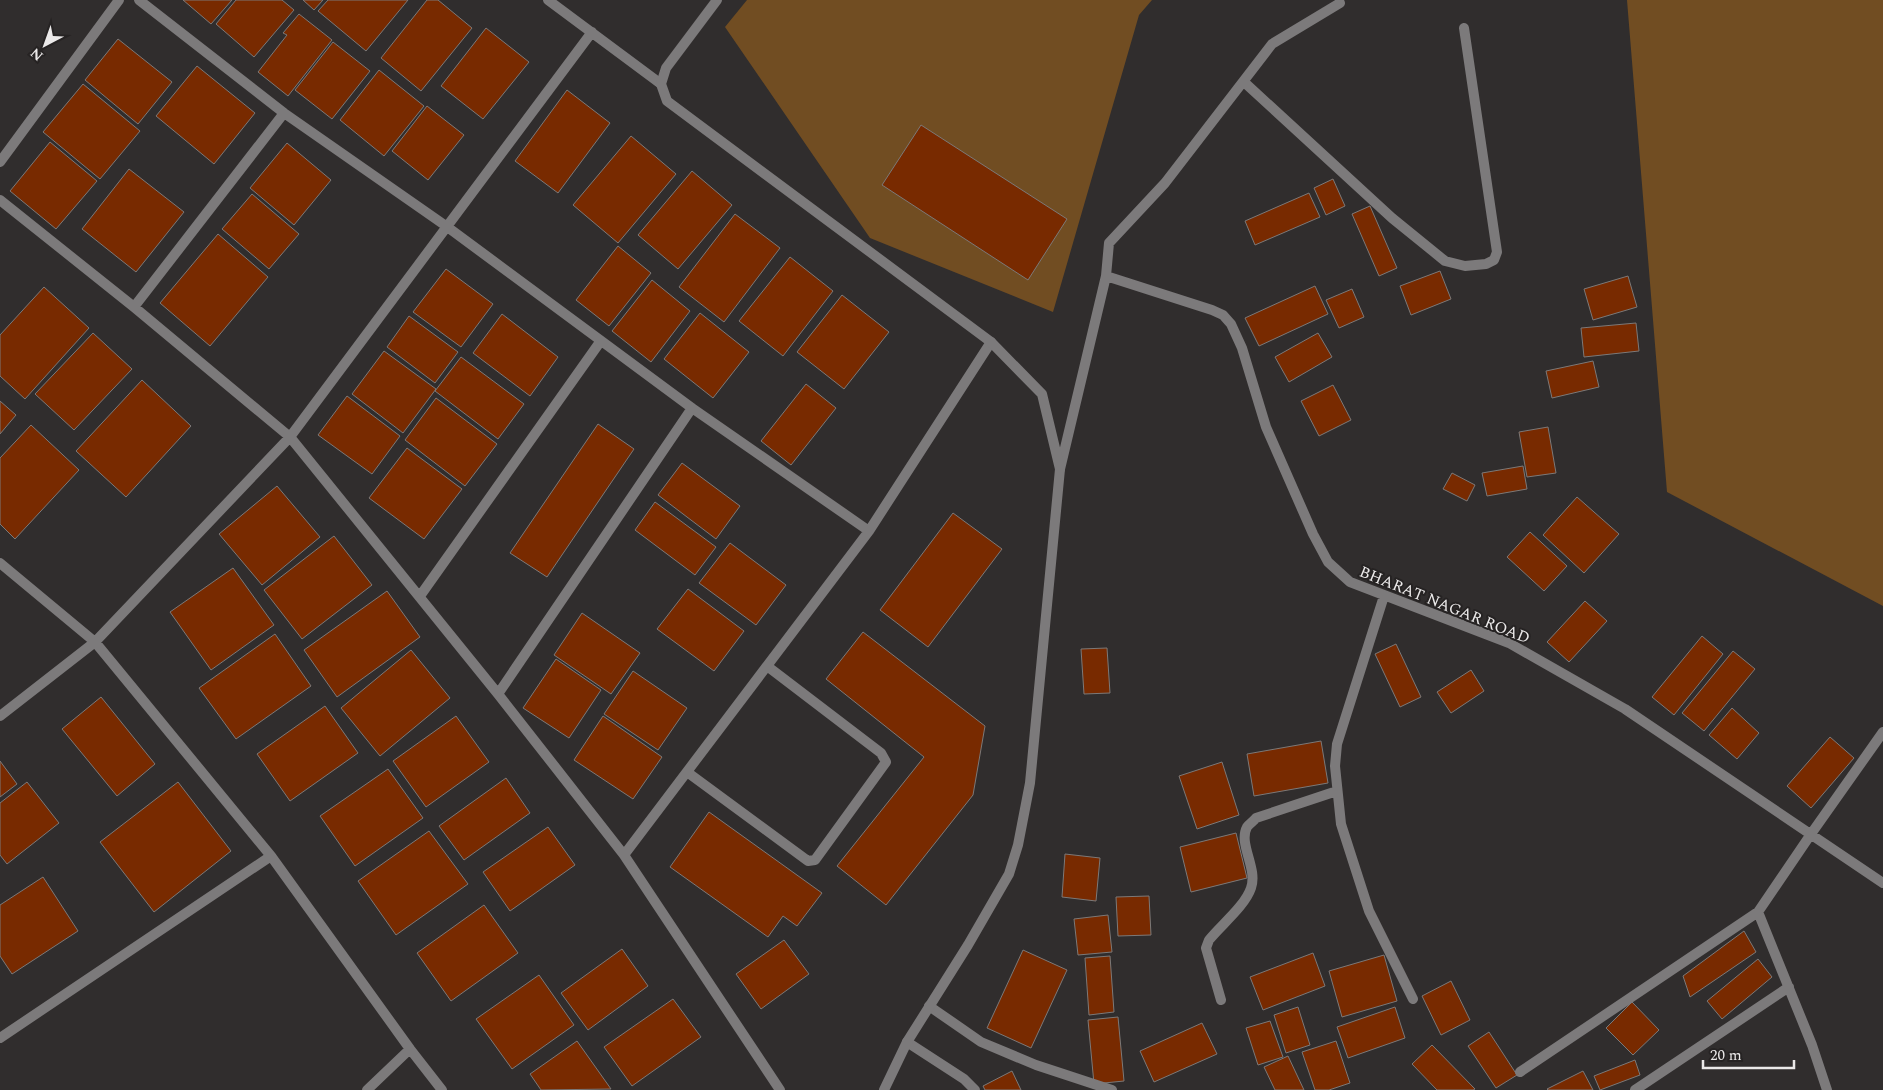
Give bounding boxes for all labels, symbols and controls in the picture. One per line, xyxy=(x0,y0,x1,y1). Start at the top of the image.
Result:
north arrow xyxy=(20,20,70,70)
text: N xyxy=(26,43,48,66)
street label: BHARAT NAGAR ROAD xyxy=(1356,560,1534,650)
scale bar xyxy=(1703,1038,1794,1070)
text: 20 m xyxy=(1710,1044,1742,1067)

